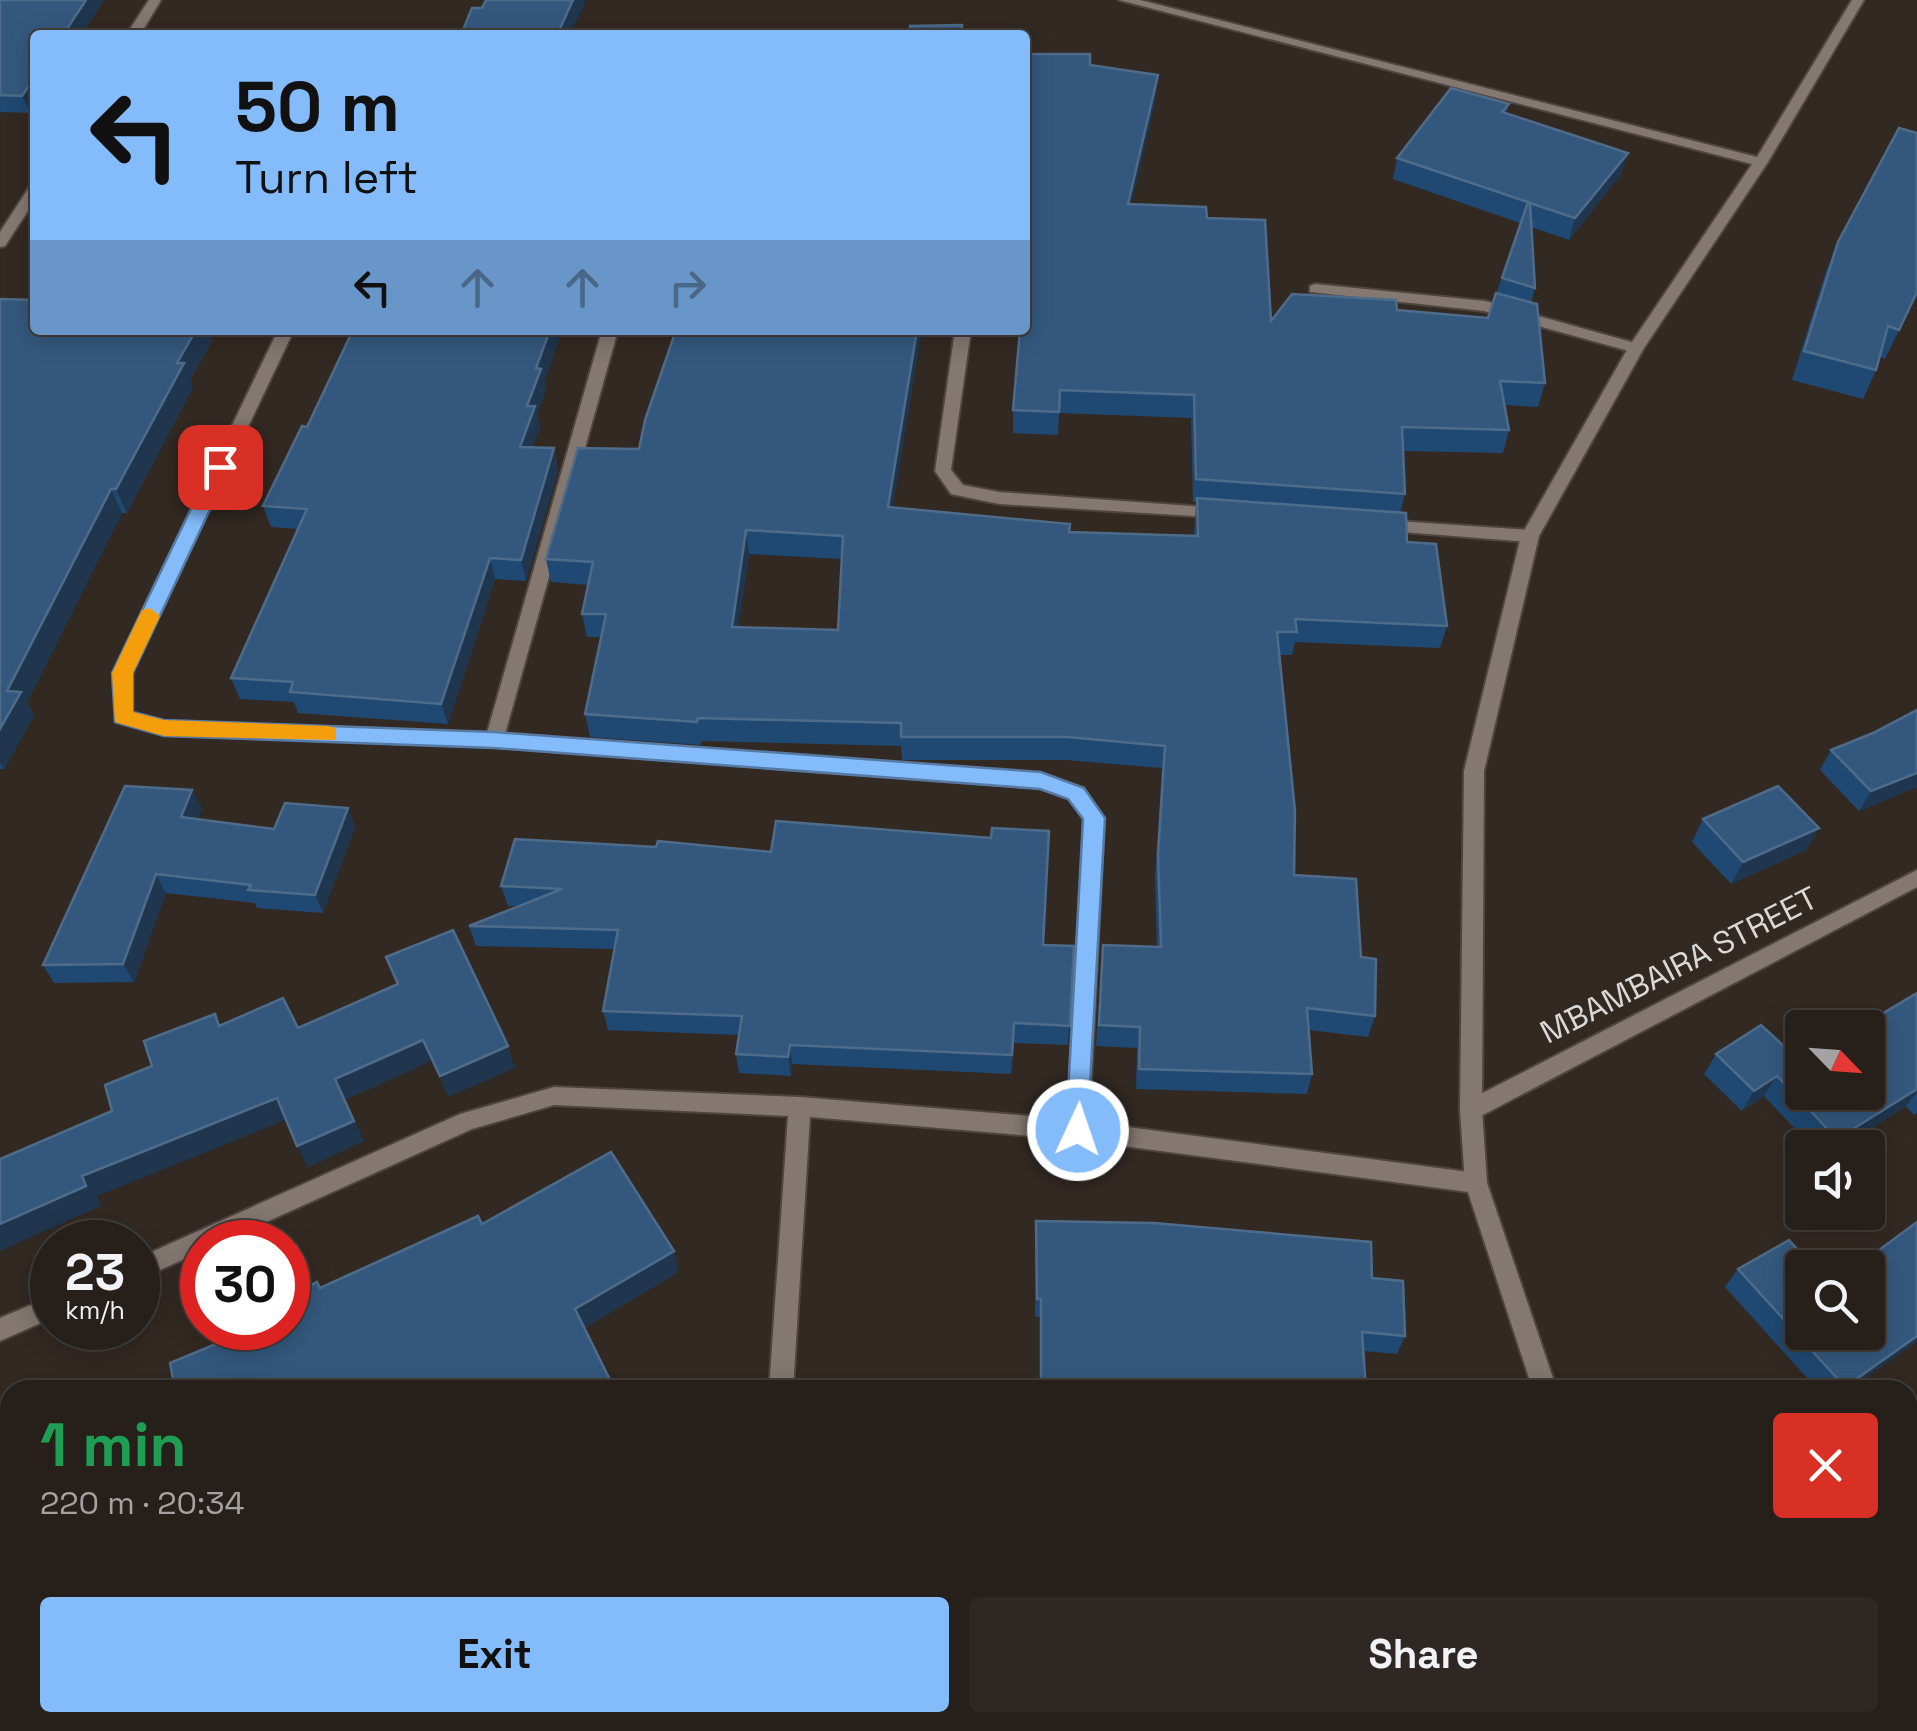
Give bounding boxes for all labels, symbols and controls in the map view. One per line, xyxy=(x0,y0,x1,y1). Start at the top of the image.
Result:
text: 50 m xyxy=(235,62,400,151)
icon: left xyxy=(70,70,200,200)
text: Turn left xyxy=(235,149,418,206)
icon: left xyxy=(345,260,400,315)
icon: ahead xyxy=(450,260,505,315)
icon: ahead xyxy=(555,260,610,315)
icon: right xyxy=(660,260,715,315)
pin xyxy=(178,425,263,510)
icon: arrive xyxy=(193,440,248,495)
street label: MBAMBAIRA STREET xyxy=(1534,878,1824,1052)
north arrow xyxy=(1785,1010,1885,1110)
map controls xyxy=(1785,1010,1885,1350)
position arrow xyxy=(1026,1078,1130,1182)
button: sound xyxy=(1785,1130,1885,1230)
speed limit sign: 30 xyxy=(180,1220,310,1350)
text: 23 xyxy=(65,1241,125,1305)
button: search xyxy=(1785,1250,1885,1350)
text: km/h xyxy=(65,1294,125,1326)
text: 1 min xyxy=(40,1407,187,1484)
button: close xyxy=(1773,1413,1878,1518)
text: 220 m · 20:34 xyxy=(40,1483,245,1523)
button: Exit xyxy=(40,1597,949,1712)
button: Share xyxy=(969,1597,1878,1712)

